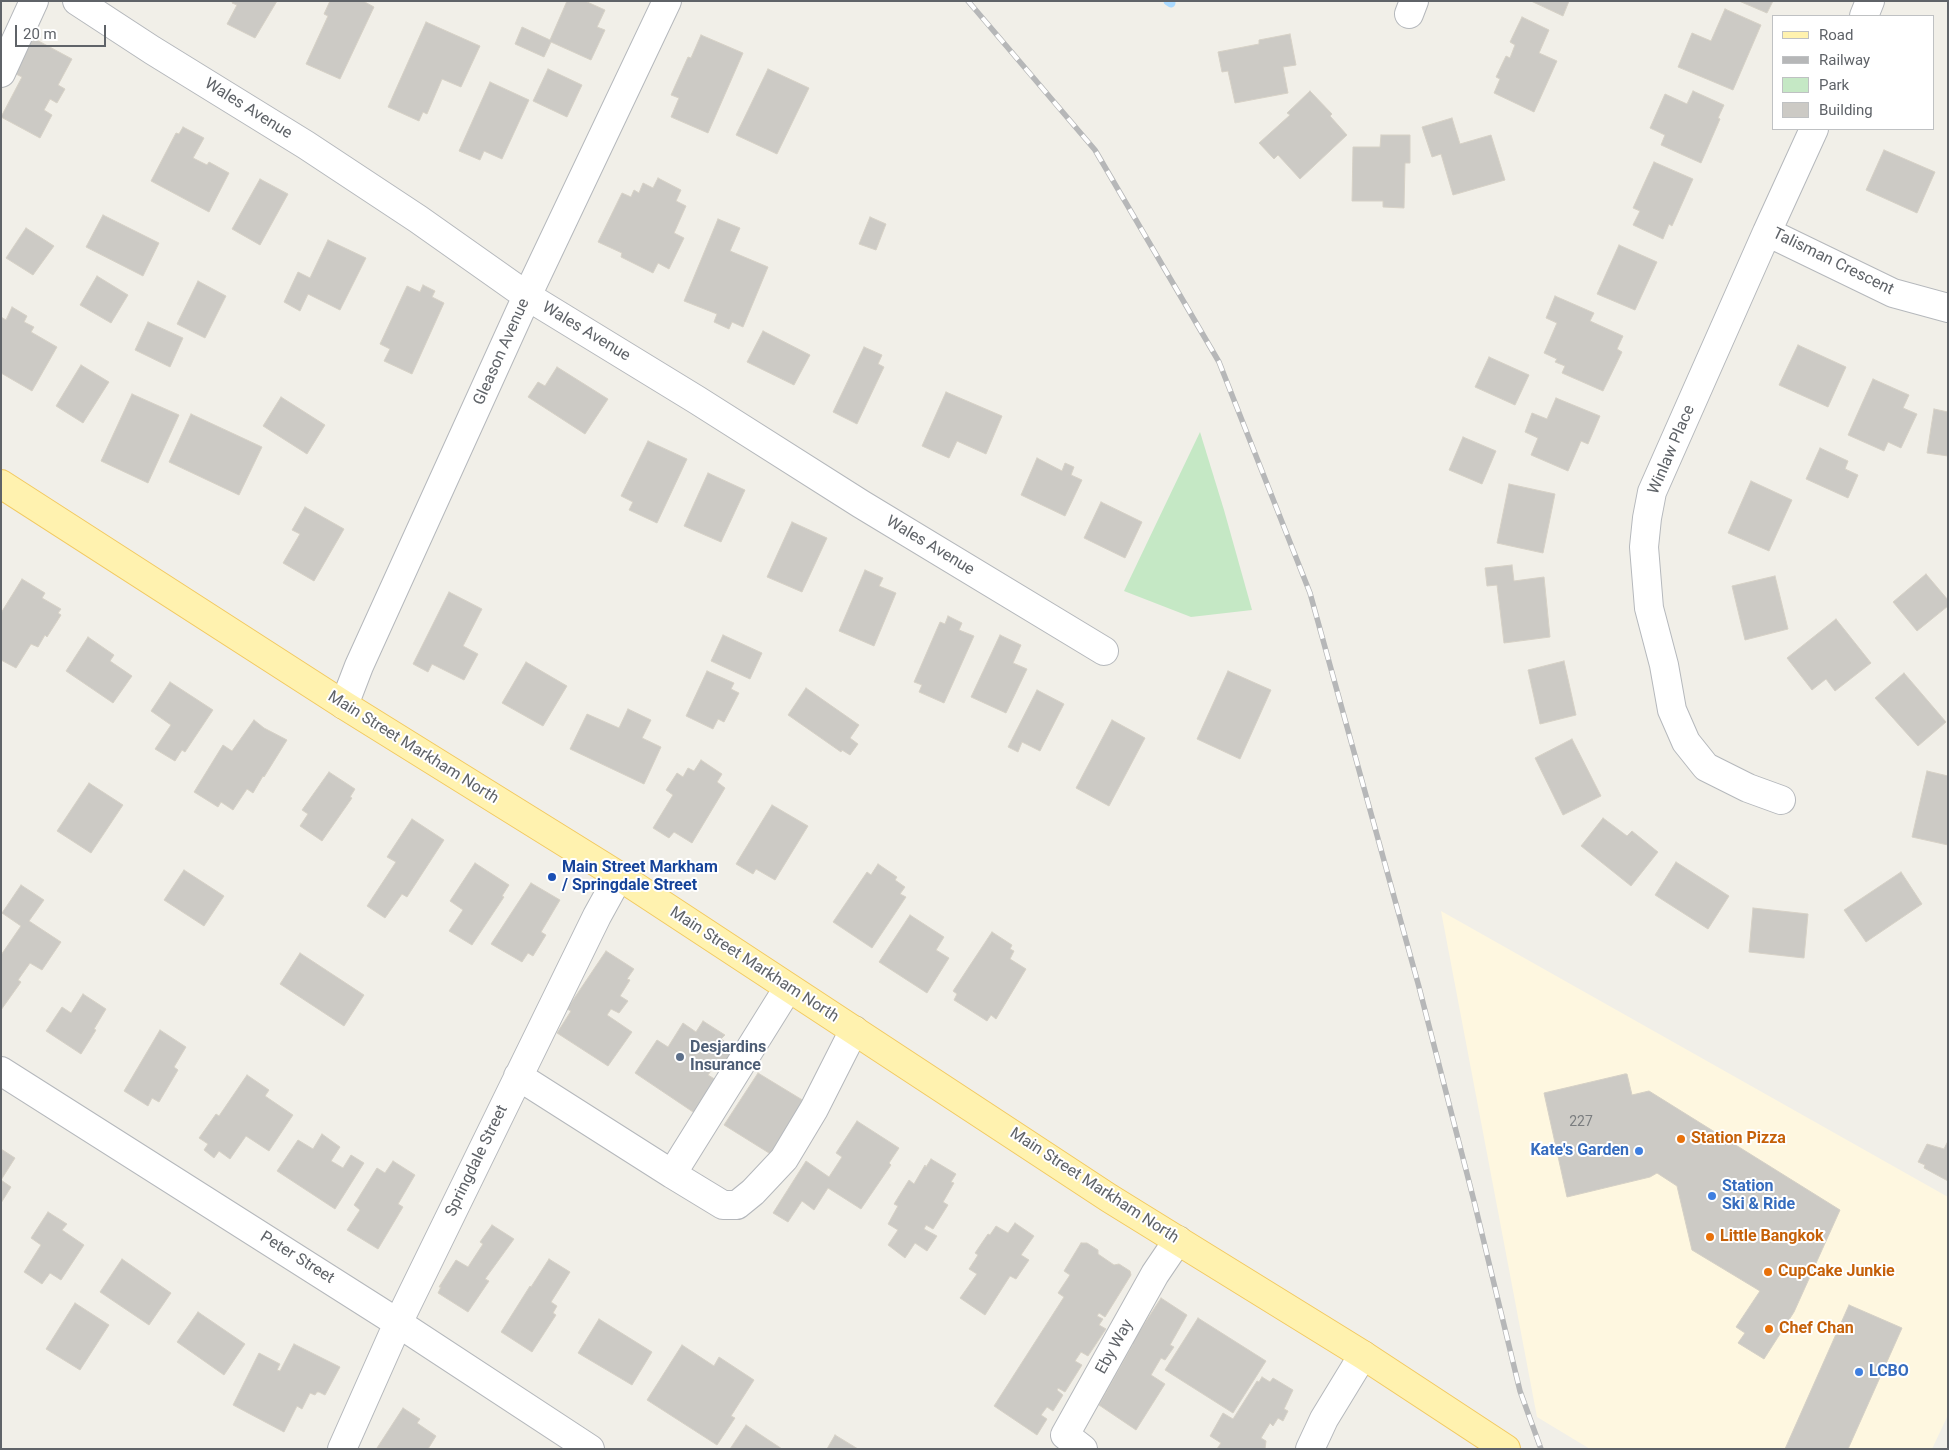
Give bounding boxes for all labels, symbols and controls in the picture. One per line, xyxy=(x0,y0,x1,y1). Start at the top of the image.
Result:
scale bar xyxy=(18,15,109,47)
legend xyxy=(1772,15,1934,130)
text: 20 m xyxy=(23,25,57,43)
text: Road xyxy=(1819,26,1853,44)
text: Railway xyxy=(1819,51,1870,69)
street label: Wales Avenue xyxy=(201,74,295,144)
text: Park xyxy=(1819,76,1849,94)
text: Building xyxy=(1819,101,1873,119)
street label: Talisman Crescent xyxy=(1769,224,1897,300)
street label: Gleason Avenue xyxy=(470,296,534,408)
street label: Wales Avenue xyxy=(538,298,634,366)
street label: Winlaw Place xyxy=(1645,402,1699,498)
street label: Wales Avenue xyxy=(882,512,978,580)
street label: Main Street Markham North xyxy=(324,687,502,809)
place label: Main Street Markham / Springdale Street xyxy=(562,858,718,896)
marker: Main Street Markham / Springdale Street xyxy=(546,871,558,883)
street label: Main Street Markham North xyxy=(666,903,842,1027)
place label: Desjardins Insurance xyxy=(690,1038,766,1076)
marker: Desjardins Insurance xyxy=(674,1051,686,1063)
street label: Springdale Street xyxy=(442,1102,512,1220)
house number: 227 xyxy=(1569,1114,1593,1130)
street label: Main Street Markham North xyxy=(1006,1124,1182,1248)
place label: Station Pizza xyxy=(1691,1129,1786,1149)
marker: Station Pizza xyxy=(1675,1133,1687,1145)
place label: Kate's Garden xyxy=(1530,1141,1629,1161)
marker: Kate's Garden xyxy=(1633,1145,1645,1157)
place label: Station Ski & Ride xyxy=(1722,1177,1795,1215)
marker: Station Ski & Ride xyxy=(1706,1190,1718,1202)
place label: Little Bangkok xyxy=(1720,1227,1824,1247)
street label: Peter Street xyxy=(256,1228,338,1288)
marker: Little Bangkok xyxy=(1704,1231,1716,1243)
place label: CupCake Junkie xyxy=(1778,1262,1895,1282)
marker: CupCake Junkie xyxy=(1762,1266,1774,1278)
street label: Eby Way xyxy=(1092,1316,1138,1378)
place label: Chef Chan xyxy=(1779,1319,1854,1339)
marker: Chef Chan xyxy=(1763,1323,1775,1335)
place label: LCBO xyxy=(1869,1362,1909,1382)
marker: LCBO xyxy=(1853,1366,1865,1378)

